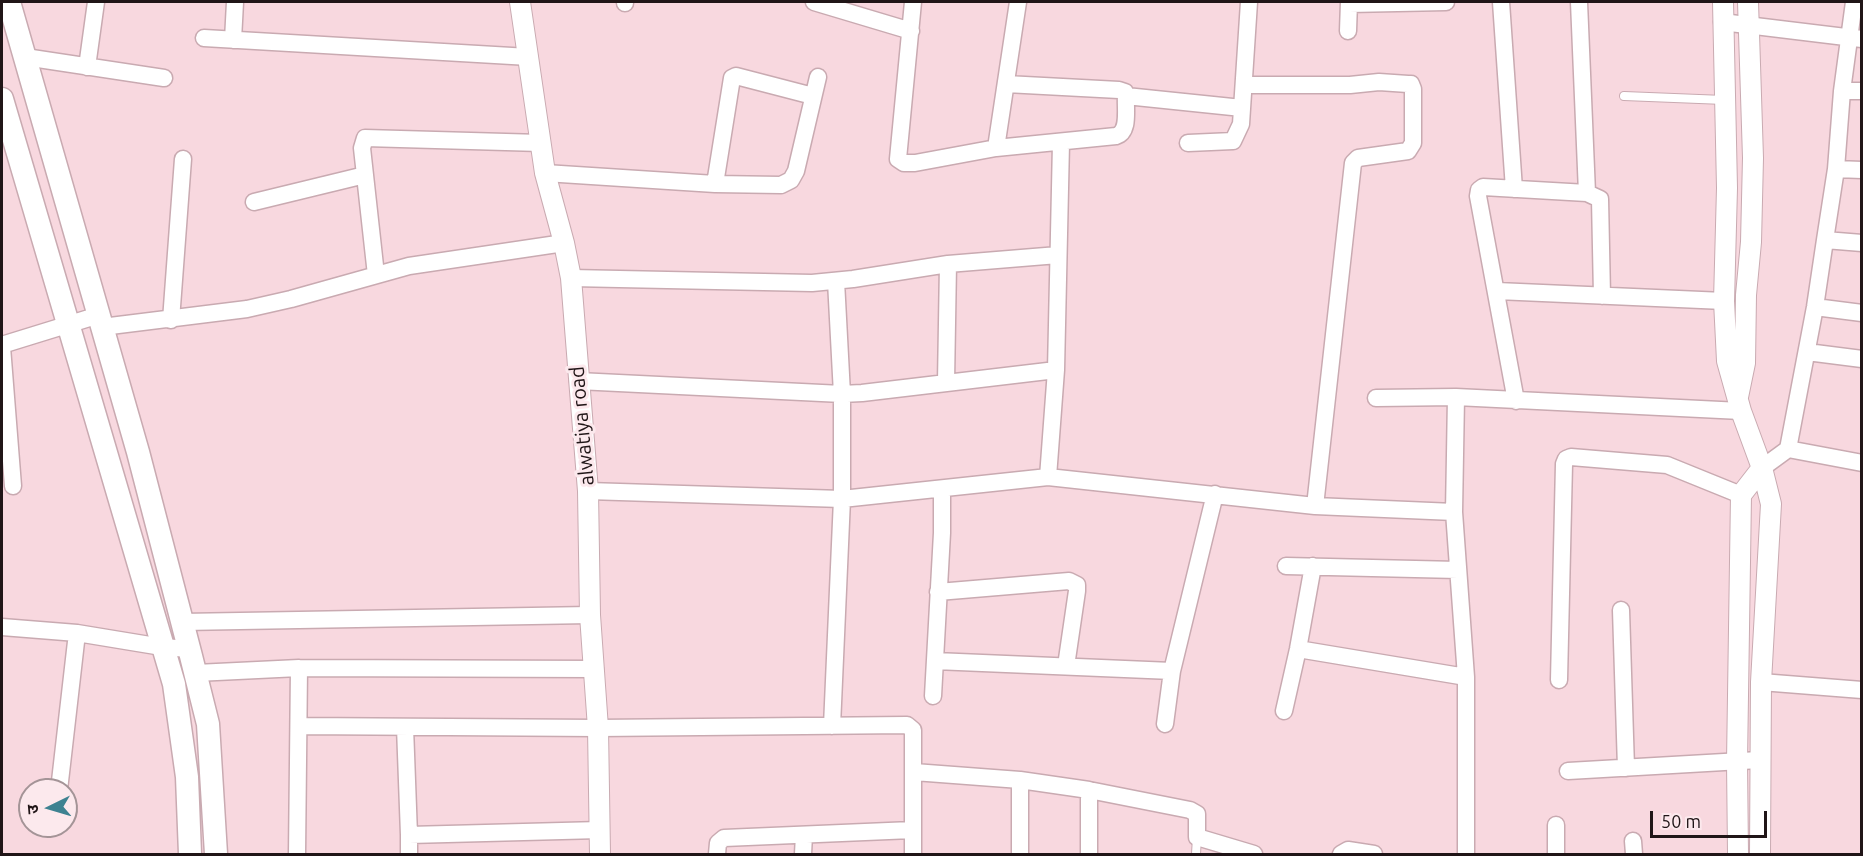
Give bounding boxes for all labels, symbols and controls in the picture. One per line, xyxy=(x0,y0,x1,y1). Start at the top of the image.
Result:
street label: alwatiya road xyxy=(565,365,599,487)
north arrow xyxy=(18,778,78,838)
scale bar xyxy=(1653,799,1770,837)
text: उ xyxy=(23,804,41,815)
text: 50 m xyxy=(1661,811,1701,831)

